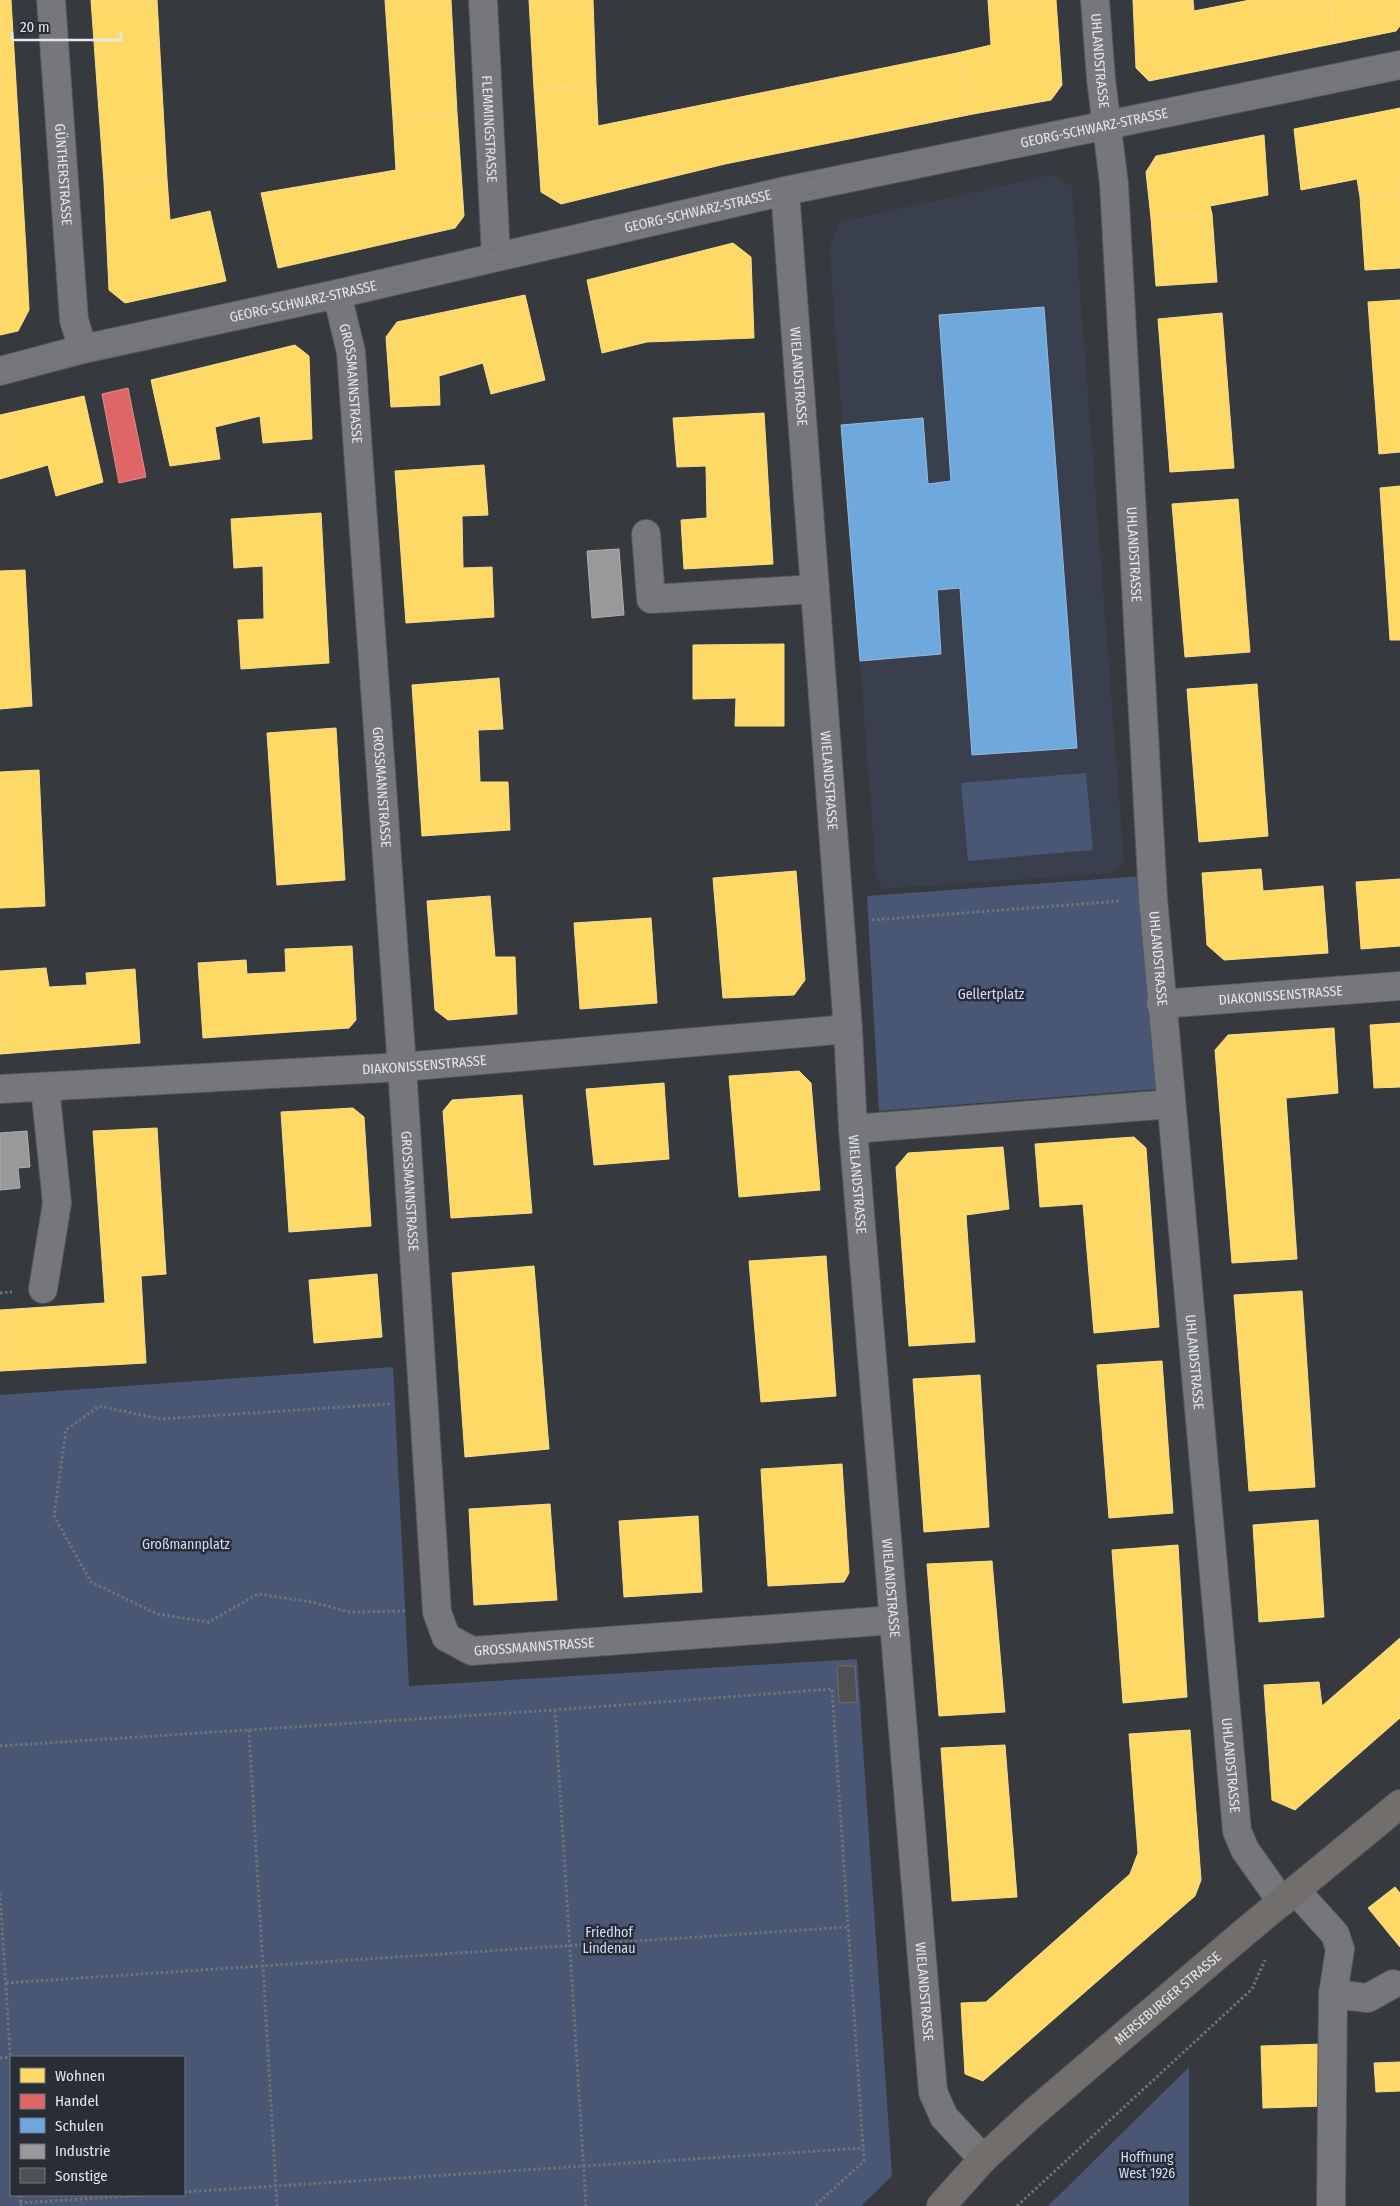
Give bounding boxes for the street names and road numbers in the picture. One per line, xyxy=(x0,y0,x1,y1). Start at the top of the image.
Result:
street label: UHLANDSTRASSE xyxy=(1088,13,1113,110)
street label: FLEMMINGSTRASSE xyxy=(478,75,501,183)
street label: GEORG-SCHWARZ-STRASSE xyxy=(1019,104,1170,151)
street label: GÜNTHERSTRASSE xyxy=(51,123,76,227)
street label: GEORG-SCHWARZ-STRASSE xyxy=(623,186,773,236)
street label: GEORG-SCHWARZ-STRASSE xyxy=(228,277,379,326)
street label: GROSSMANNSTRASSE xyxy=(336,322,366,444)
street label: WIELANDSTRASSE xyxy=(787,326,811,427)
street label: UHLANDSTRASSE xyxy=(1123,506,1145,603)
street label: GROSSMANNSTRASSE xyxy=(369,726,395,848)
street label: WIELANDSTRASSE xyxy=(817,730,842,831)
street label: UHLANDSTRASSE xyxy=(1146,910,1171,1007)
street label: DIAKONISSENSTRASSE xyxy=(1218,982,1344,1008)
street label: DIAKONISSENSTRASSE xyxy=(362,1051,488,1078)
street label: GROSSMANNSTRASSE xyxy=(398,1130,422,1252)
street label: WIELANDSTRASSE xyxy=(845,1134,870,1235)
street label: UHLANDSTRASSE xyxy=(1182,1314,1208,1411)
street label: WIELANDSTRASSE xyxy=(879,1538,904,1639)
street label: GROSSMANNSTRASSE xyxy=(473,1634,595,1659)
street label: UHLANDSTRASSE xyxy=(1218,1717,1244,1814)
street label: WIELANDSTRASSE xyxy=(912,1941,937,2042)
street label: MERSEBURGER STRASSE xyxy=(1111,1947,1225,2048)

